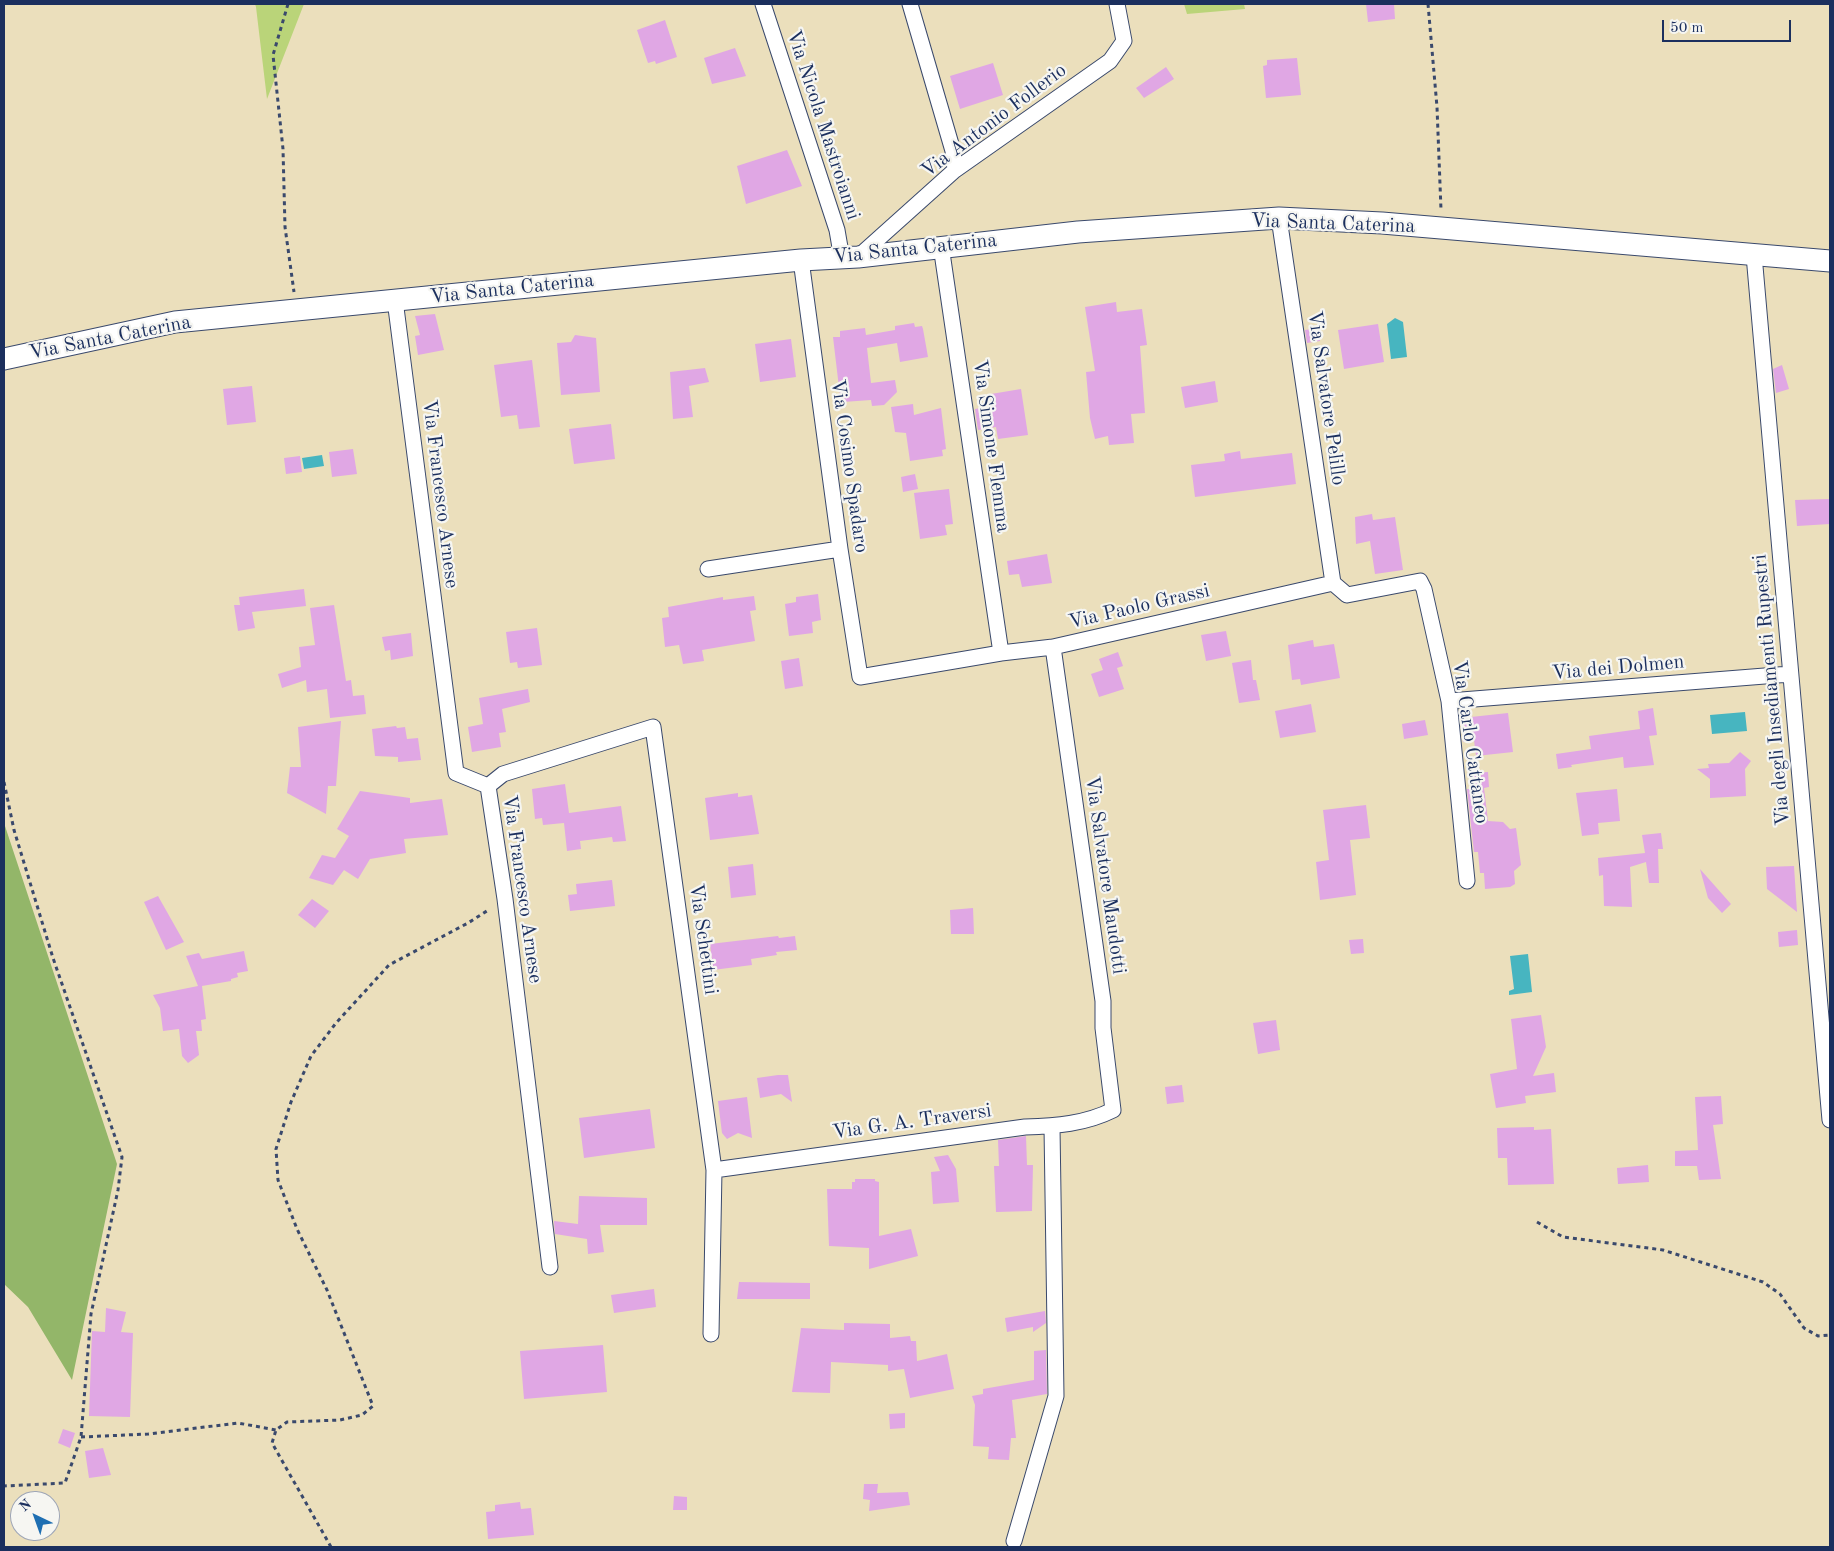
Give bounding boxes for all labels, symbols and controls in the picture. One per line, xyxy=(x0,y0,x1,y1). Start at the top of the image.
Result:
scale bar xyxy=(1664,10,1793,42)
text: 50 m xyxy=(1670,21,1704,36)
street label: Via Nicola Mastroianni xyxy=(781,27,865,223)
street label: Via Antonio Follerio xyxy=(917,59,1071,183)
street label: Via Santa Caterina xyxy=(1250,209,1416,239)
street label: Via Santa Caterina xyxy=(832,228,998,270)
street label: Via Santa Caterina xyxy=(429,268,595,310)
street label: Via Salvatore Pelillo xyxy=(1302,309,1350,487)
street label: Via Santa Caterina xyxy=(27,311,193,365)
street label: Via Simone Flemma xyxy=(967,358,1015,534)
street label: Via Cosimo Spadaro xyxy=(825,378,873,554)
street label: Via Francesco Arnese xyxy=(417,398,463,590)
street label: Via degli Insediamenti Rupestri xyxy=(1748,553,1796,827)
street label: Via Paolo Grassi xyxy=(1066,579,1212,635)
street label: Via dei Dolmen xyxy=(1551,650,1685,686)
street label: Via Carlo Cattaneo xyxy=(1447,659,1493,825)
street label: Via Salvatore Maudotti xyxy=(1079,774,1131,976)
street label: Via Francesco Arnese xyxy=(497,793,547,985)
street label: Via Schettini xyxy=(683,882,723,996)
street label: Via G. A. Traversi xyxy=(831,1099,993,1145)
north arrow xyxy=(10,1491,60,1541)
text: N xyxy=(17,1497,34,1514)

